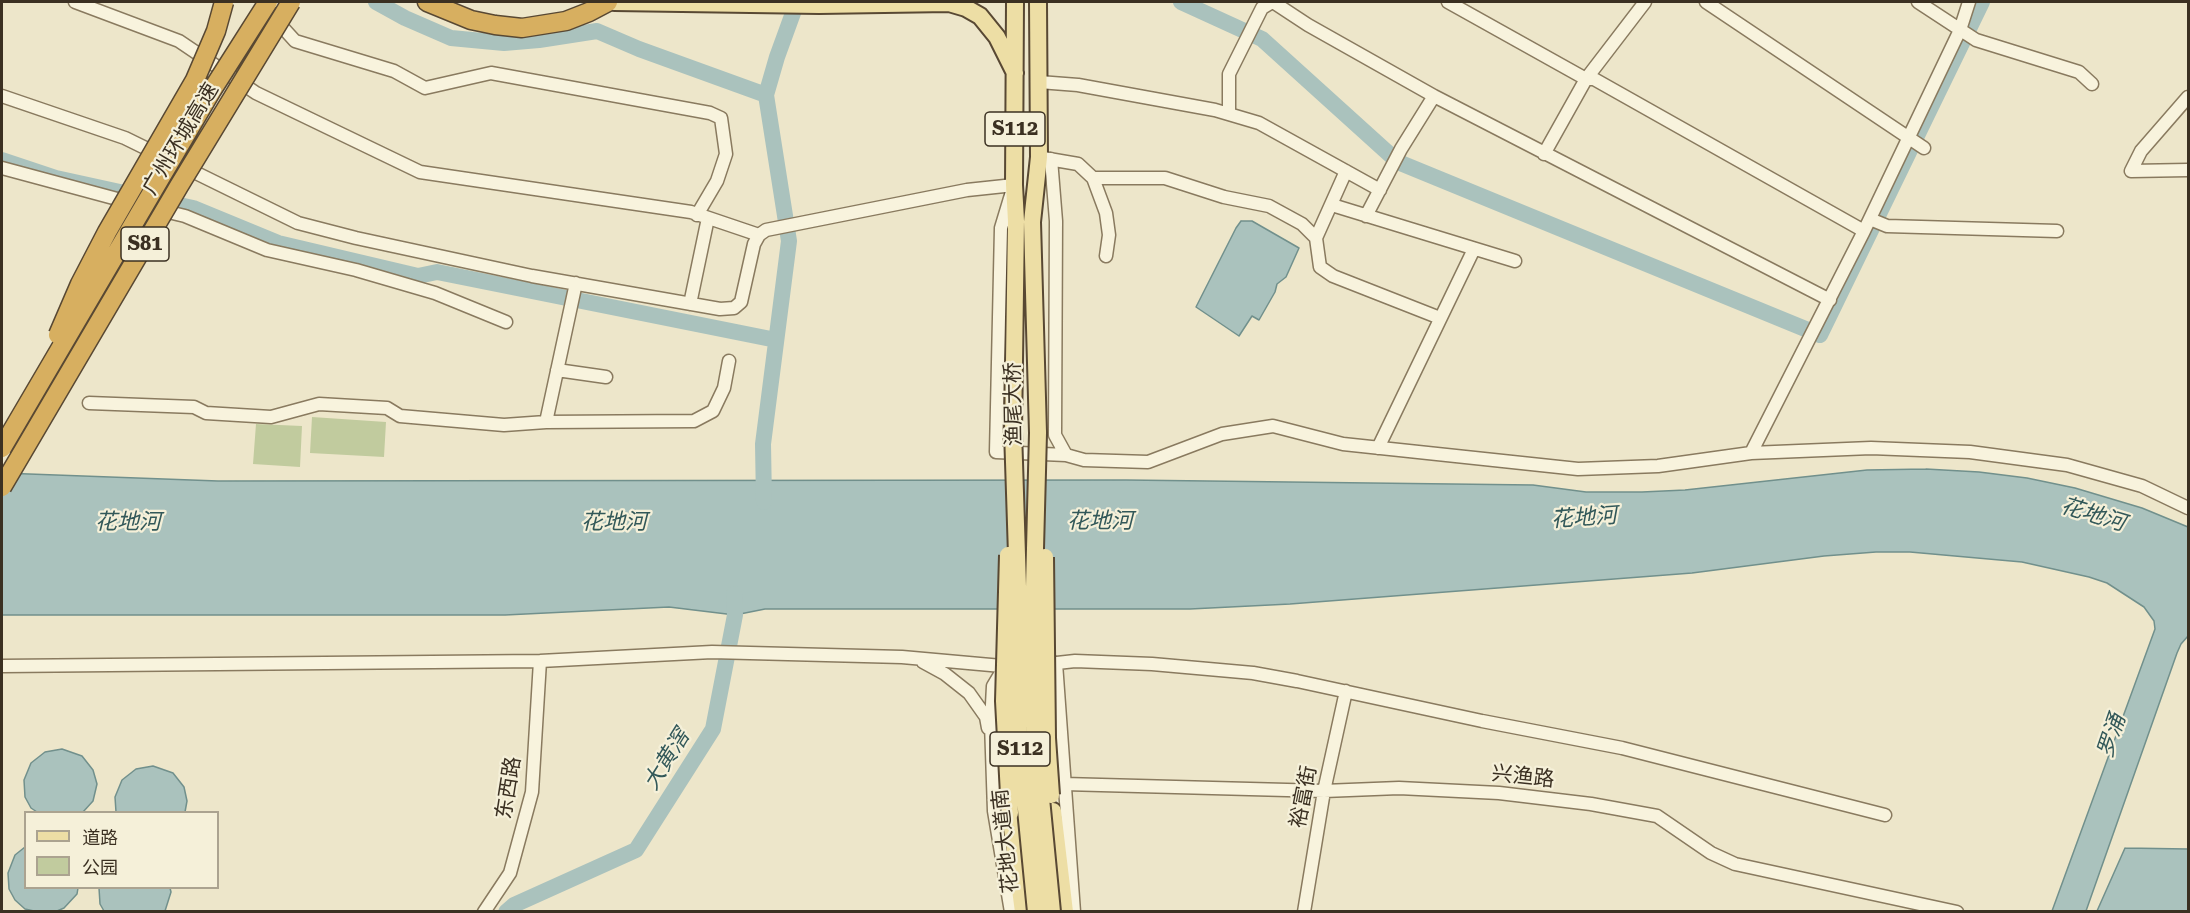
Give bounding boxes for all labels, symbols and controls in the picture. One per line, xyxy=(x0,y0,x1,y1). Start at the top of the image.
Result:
street label: 广州环城高速 xyxy=(138,79,224,199)
road number: S112 xyxy=(985,112,1045,146)
road number: S81 xyxy=(121,227,169,261)
street label: 渔尾大桥 xyxy=(1001,362,1027,446)
water label: 花地河 xyxy=(2058,493,2128,537)
water label: 花地河 xyxy=(1550,503,1618,533)
water label: 花地河 xyxy=(1067,509,1133,535)
water label: 花地河 xyxy=(95,510,161,536)
water label: 花地河 xyxy=(581,510,647,536)
water label: 罗涌 xyxy=(2092,711,2132,761)
water label: 大黄滘 xyxy=(638,725,696,795)
road number: S112 xyxy=(990,732,1050,766)
street label: 东西路 xyxy=(492,755,526,821)
street label: 兴渔路 xyxy=(1490,761,1556,793)
street label: 裕富街 xyxy=(1286,764,1322,830)
street label: 花地大道南 xyxy=(988,787,1024,895)
legend xyxy=(24,811,219,889)
text: 道路 xyxy=(82,827,118,848)
text: 公园 xyxy=(82,857,118,878)

